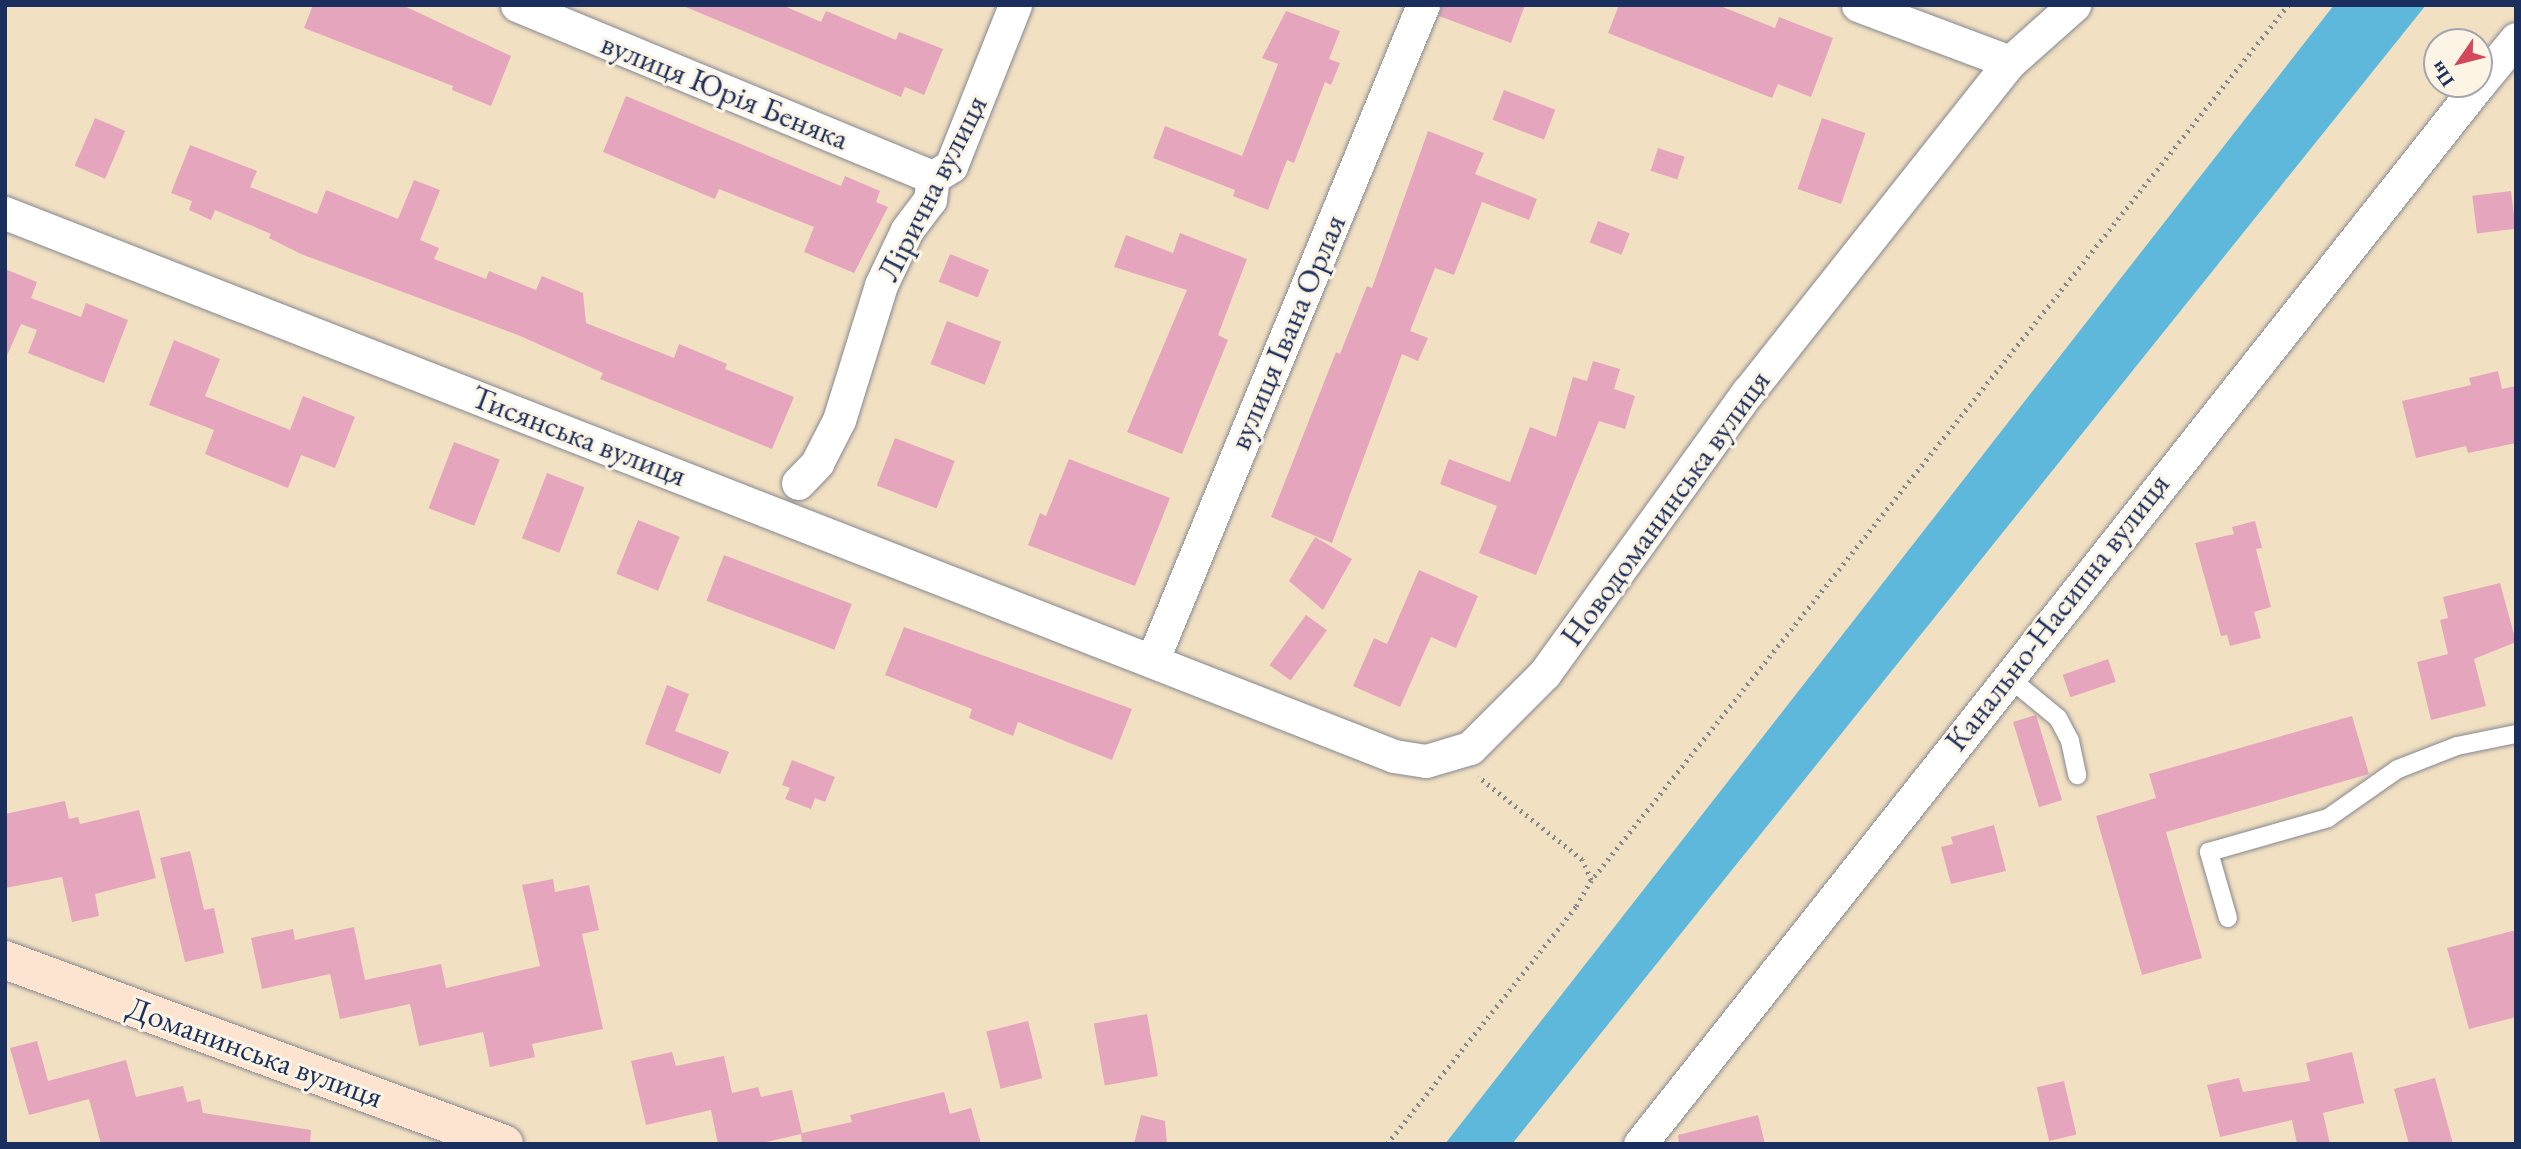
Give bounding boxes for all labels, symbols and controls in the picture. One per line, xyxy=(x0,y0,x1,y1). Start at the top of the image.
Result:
street label: вулиця Юрія Беняка xyxy=(596,24,854,158)
north arrow xyxy=(2423,28,2493,98)
text: Пн xyxy=(2424,56,2460,92)
street label: Лірична вулиця xyxy=(869,89,995,287)
street label: вулиця Івана Орлая xyxy=(1220,209,1354,455)
street label: Новодоманинська вулиця xyxy=(1552,363,1778,653)
street label: Тисянська вулиця xyxy=(466,377,692,495)
street label: Канально-Насипна вулиця xyxy=(1937,465,2177,759)
street label: Доманинська вулиця xyxy=(122,988,388,1116)

